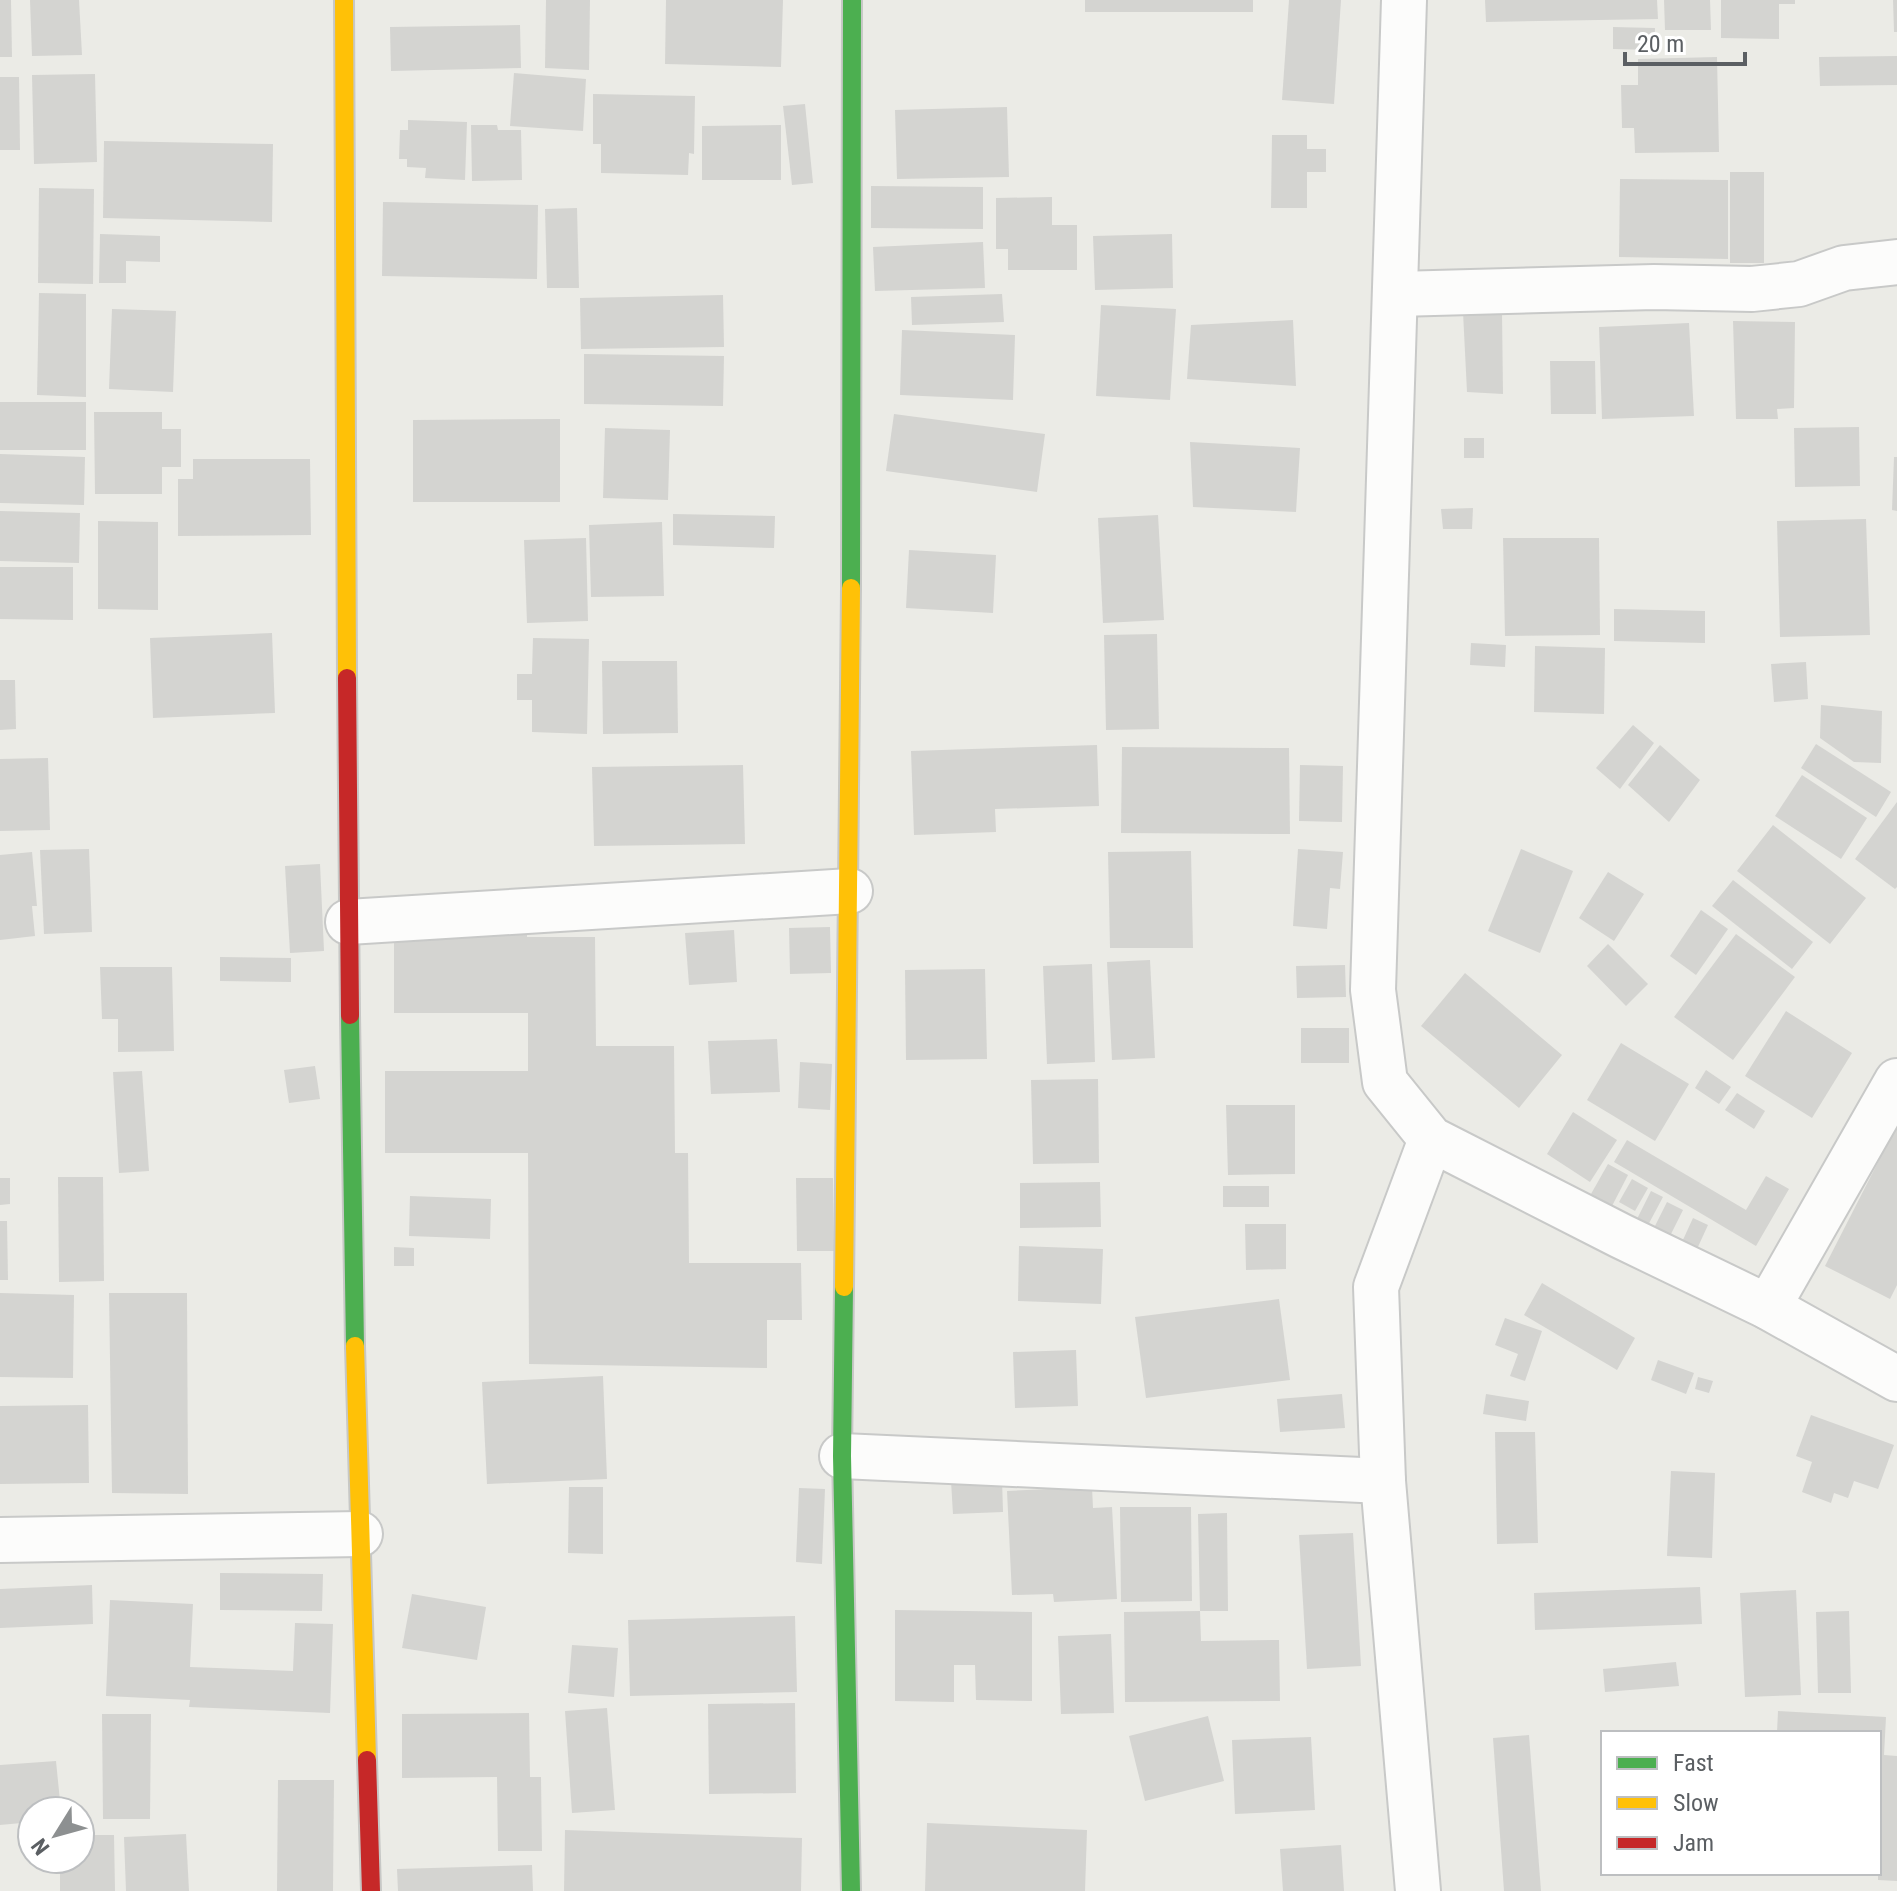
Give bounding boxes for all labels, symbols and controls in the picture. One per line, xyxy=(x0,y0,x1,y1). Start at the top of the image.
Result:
scale bar xyxy=(1625,16,1745,66)
text: 20 m xyxy=(1637,30,1684,58)
legend xyxy=(1601,1731,1881,1875)
text: Fast xyxy=(1673,1749,1714,1777)
text: Slow xyxy=(1673,1789,1719,1817)
north arrow xyxy=(16,1795,96,1875)
text: Jam xyxy=(1673,1829,1714,1857)
text: N xyxy=(26,1834,54,1860)

